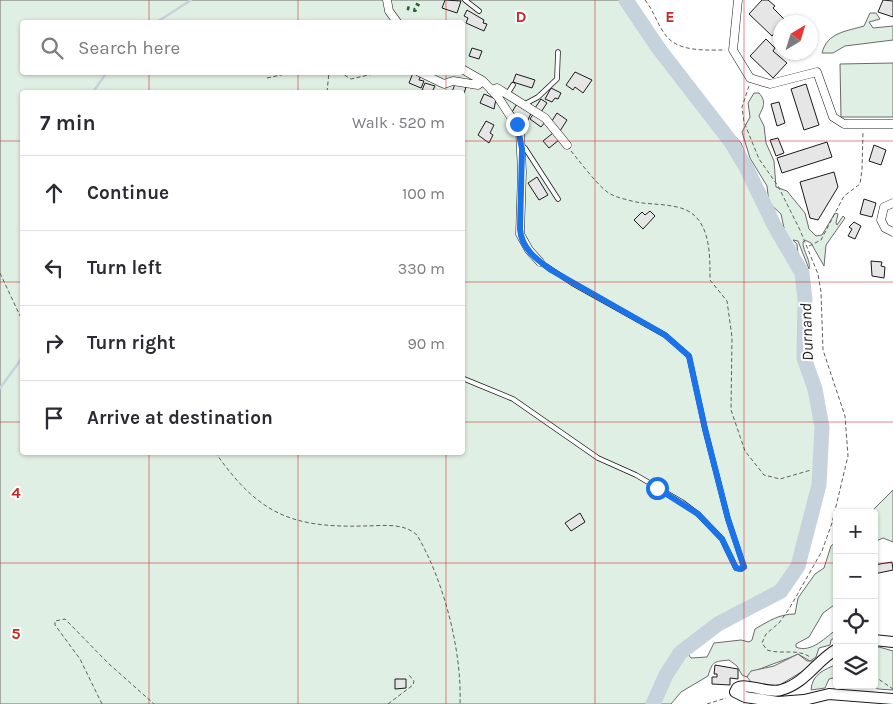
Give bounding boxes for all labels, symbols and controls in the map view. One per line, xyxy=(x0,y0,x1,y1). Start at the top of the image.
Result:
text: D xyxy=(516,7,527,26)
text: E xyxy=(665,7,675,26)
north arrow xyxy=(773,15,818,60)
search box xyxy=(20,20,465,75)
icon: search xyxy=(38,34,66,62)
text: Search here xyxy=(78,37,180,59)
text: 7 min xyxy=(40,111,96,135)
text: Walk · 520 m xyxy=(352,113,445,132)
route end xyxy=(506,113,529,136)
icon: ahead xyxy=(40,179,68,207)
text: Continue xyxy=(87,182,169,204)
text: 100 m xyxy=(402,184,445,203)
icon: left xyxy=(40,254,68,282)
text: Turn left xyxy=(87,257,162,279)
text: 330 m xyxy=(398,259,445,278)
water label: Durnand xyxy=(796,302,817,361)
icon: right xyxy=(40,329,68,357)
text: Turn right xyxy=(87,332,176,354)
text: 90 m xyxy=(407,334,445,353)
icon: arrive xyxy=(40,404,68,432)
text: Arrive at destination xyxy=(87,407,273,429)
route start xyxy=(646,477,669,500)
text: 4 xyxy=(11,483,21,502)
map controls xyxy=(833,509,878,689)
button: + xyxy=(833,509,878,554)
button: − xyxy=(833,554,878,599)
button: locate xyxy=(833,599,878,644)
text: 5 xyxy=(11,624,21,643)
button: layers xyxy=(833,644,878,689)

